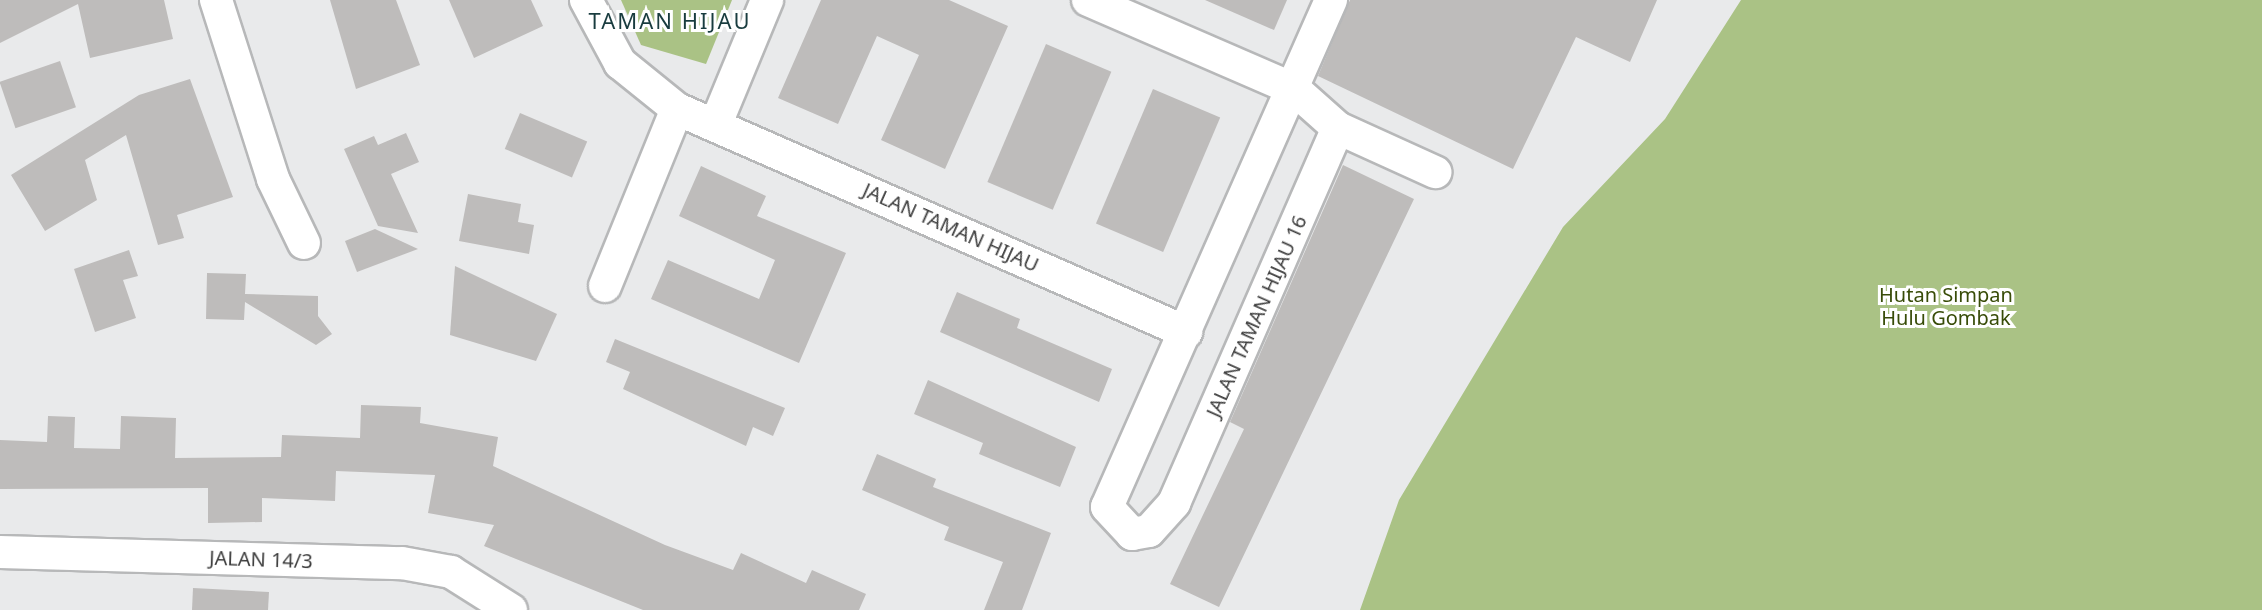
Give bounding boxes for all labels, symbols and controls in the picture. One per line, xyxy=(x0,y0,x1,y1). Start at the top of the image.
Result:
district label: TAMAN HIJAU xyxy=(588,8,752,34)
street label: JALAN TAMAN HIJAU xyxy=(859,177,1043,277)
street label: JALAN TAMAN HIJAU 16 xyxy=(1201,211,1311,421)
park label: Hutan Simpan Hulu Gombak xyxy=(1879,282,2013,329)
street label: JALAN 14/3 xyxy=(209,545,313,573)

